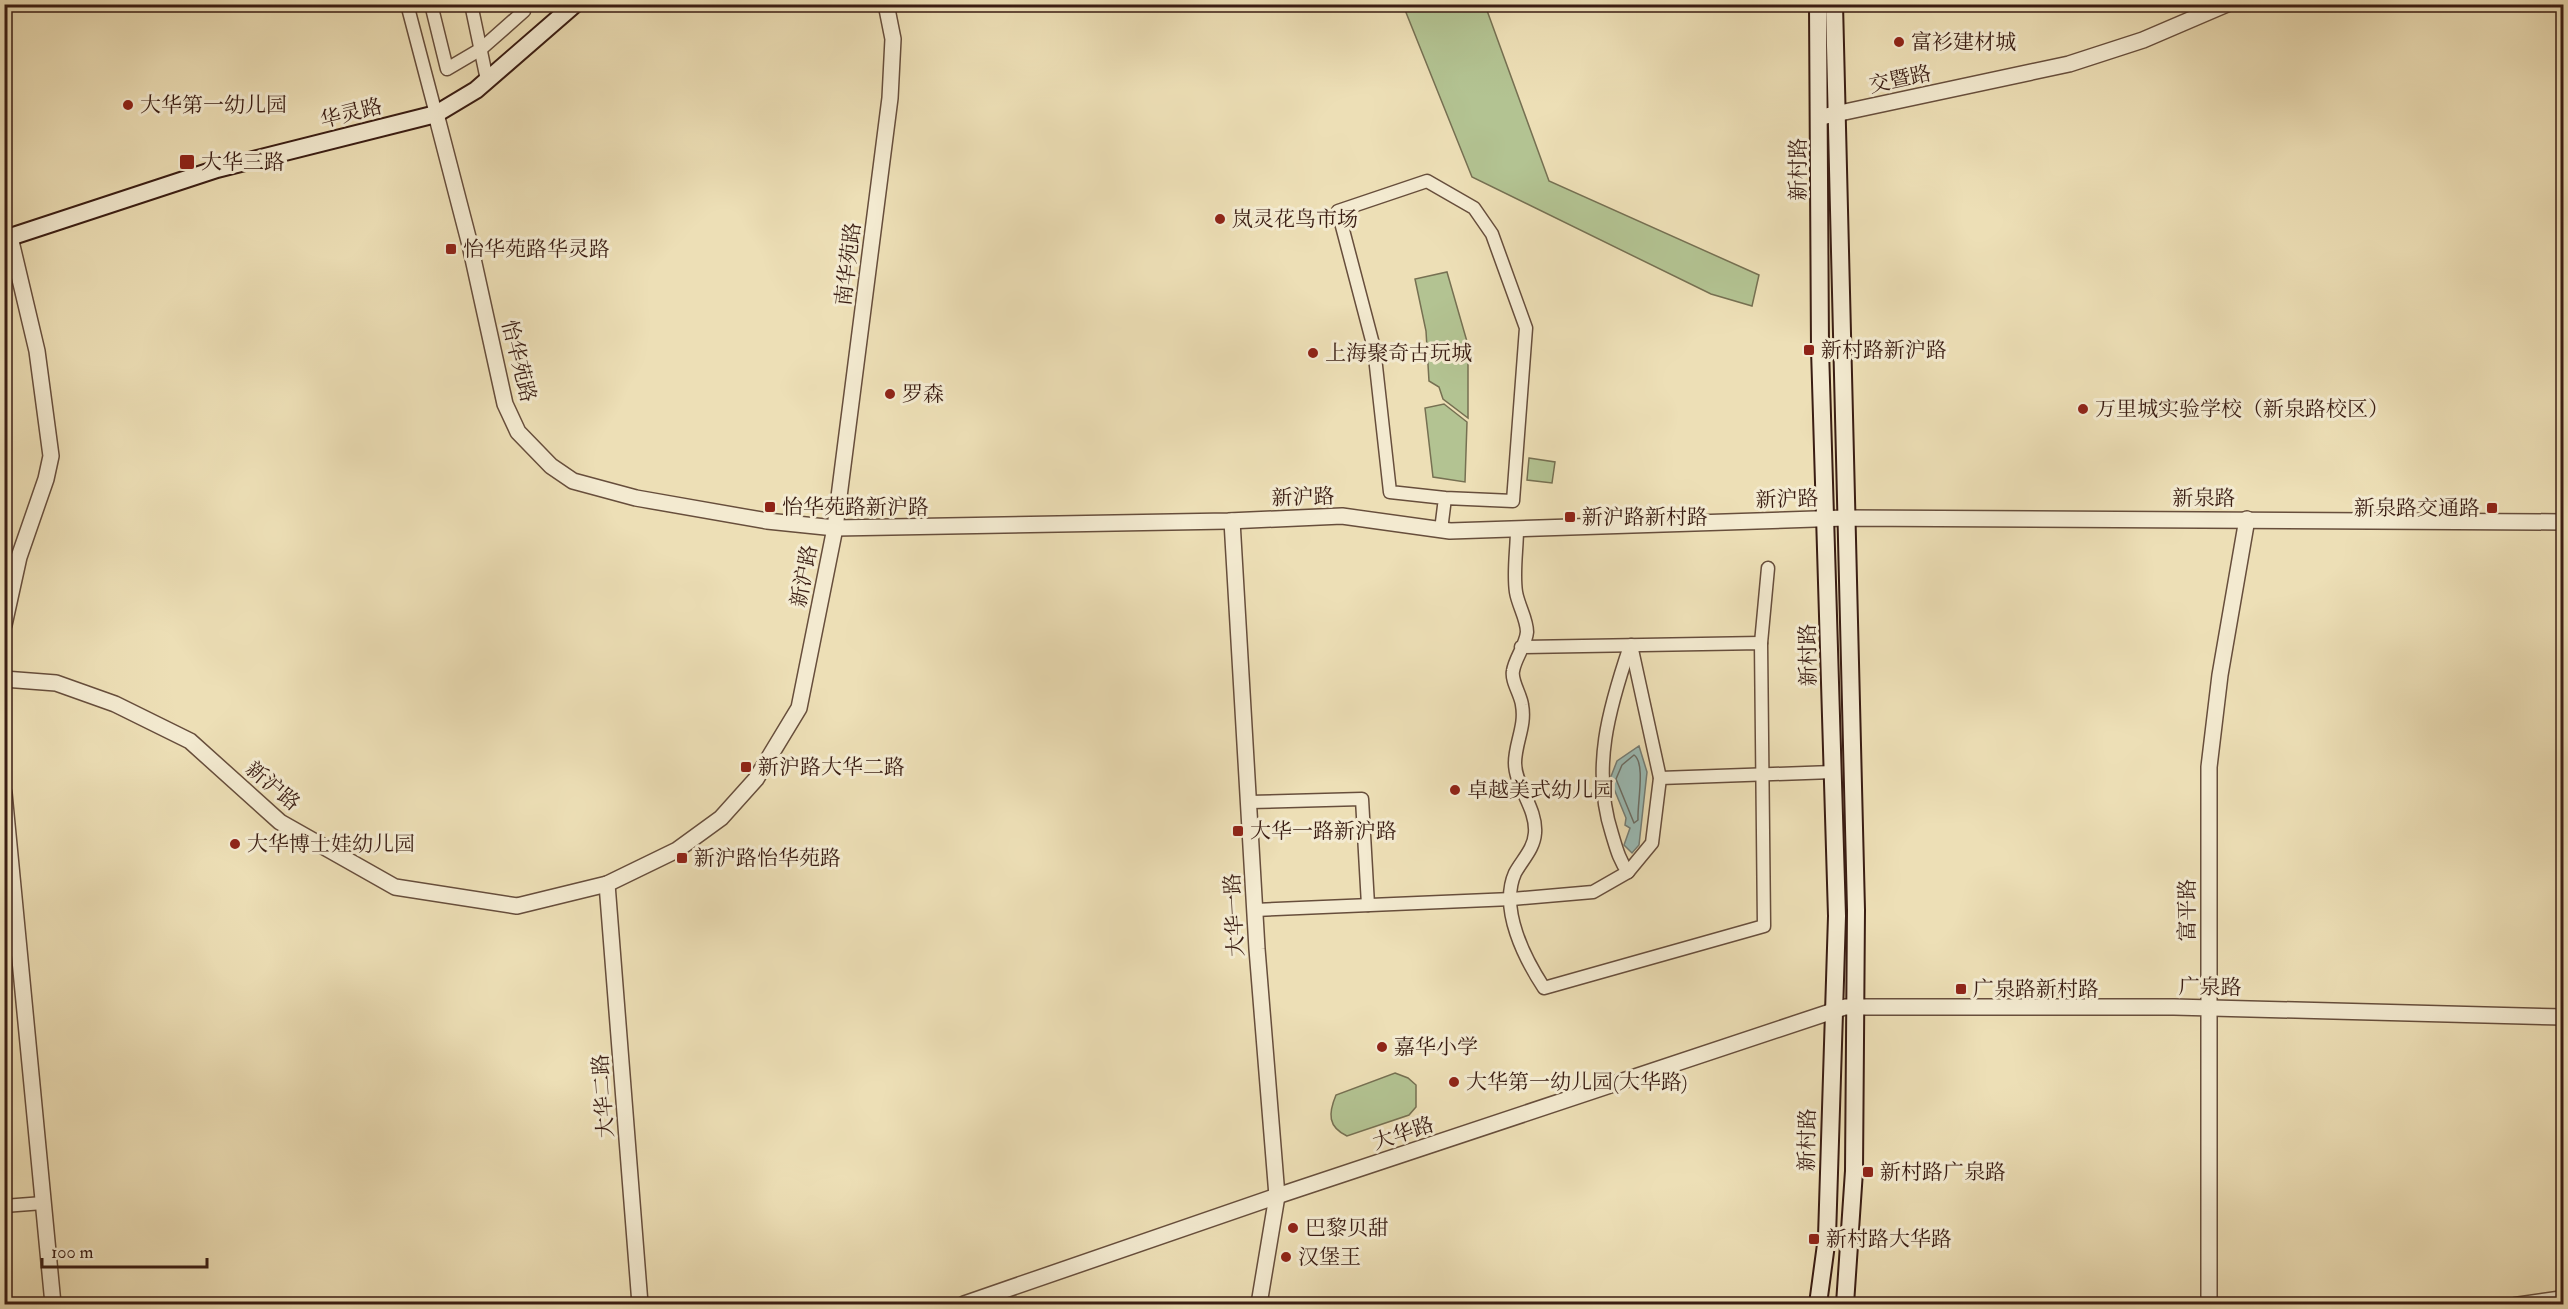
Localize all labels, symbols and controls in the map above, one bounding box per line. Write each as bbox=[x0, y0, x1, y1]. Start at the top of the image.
place label: 富衫建材城 bbox=[1911, 29, 2016, 56]
marker: 富衫建材城 bbox=[1892, 35, 1906, 49]
street label: 交暨路 bbox=[1866, 60, 1934, 99]
place label: 大华第一幼儿园 bbox=[140, 92, 287, 119]
street label: 华灵路 bbox=[317, 93, 385, 134]
marker: 大华第一幼儿园 bbox=[121, 98, 135, 112]
street label: 新村路 bbox=[1785, 138, 1812, 201]
place label: 大华三路 bbox=[201, 149, 285, 176]
marker: 大华三路 bbox=[178, 153, 196, 171]
place label: 岚灵花鸟市场 bbox=[1232, 206, 1358, 233]
marker: 岚灵花鸟市场 bbox=[1213, 212, 1227, 226]
street label: 南华苑路 bbox=[830, 221, 867, 307]
place label: 怡华苑路华灵路 bbox=[463, 236, 610, 263]
marker: 怡华苑路华灵路 bbox=[444, 242, 458, 256]
street label: 怡华苑路 bbox=[495, 317, 542, 405]
place label: 新村路新沪路 bbox=[1821, 337, 1947, 364]
place label: 上海聚奇古玩城 bbox=[1325, 340, 1472, 367]
marker: 新村路新沪路 bbox=[1802, 343, 1816, 357]
marker: 上海聚奇古玩城 bbox=[1306, 346, 1320, 360]
place label: 罗森 bbox=[902, 381, 944, 408]
marker: 罗森 bbox=[883, 387, 897, 401]
place label: 万里城实验学校（新泉路校区） bbox=[2095, 396, 2389, 423]
marker: 万里城实验学校（新泉路校区） bbox=[2076, 402, 2090, 416]
street label: 新沪路 bbox=[1271, 483, 1335, 512]
street label: 新沪路 bbox=[1755, 485, 1819, 514]
street label: 新泉路 bbox=[2173, 485, 2236, 512]
place label: 怡华苑路新沪路 bbox=[782, 494, 929, 521]
place label: 新泉路交通路 bbox=[2354, 495, 2480, 522]
marker: 怡华苑路新沪路 bbox=[763, 500, 777, 514]
marker: 新泉路交通路 bbox=[2485, 501, 2499, 515]
place label: 新沪路新村路 bbox=[1582, 504, 1708, 531]
marker: 新沪路新村路 bbox=[1563, 510, 1577, 524]
street label: 新沪路 bbox=[785, 543, 824, 610]
street label: 新村路 bbox=[1794, 623, 1823, 687]
place label: 新沪路大华二路 bbox=[758, 754, 905, 781]
street label: 新沪路 bbox=[240, 756, 305, 817]
marker: 新沪路大华二路 bbox=[739, 760, 753, 774]
place label: 卓越美式幼儿园 bbox=[1467, 777, 1614, 804]
marker: 卓越美式幼儿园 bbox=[1448, 783, 1462, 797]
place label: 大华一路新沪路 bbox=[1250, 818, 1397, 845]
marker: 大华一路新沪路 bbox=[1231, 824, 1245, 838]
place label: 大华博士娃幼儿园 bbox=[247, 831, 415, 858]
marker: 大华博士娃幼儿园 bbox=[228, 837, 242, 851]
place label: 新沪路怡华苑路 bbox=[694, 845, 841, 872]
marker: 新沪路怡华苑路 bbox=[675, 851, 689, 865]
street label: 大华一路 bbox=[1219, 872, 1250, 958]
street label: 富平路 bbox=[2174, 879, 2201, 942]
street label: 广泉路 bbox=[2178, 973, 2242, 1002]
place label: 广泉路新村路 bbox=[1973, 976, 2099, 1003]
marker: 广泉路新村路 bbox=[1954, 982, 1968, 996]
place label: 嘉华小学 bbox=[1394, 1034, 1478, 1061]
marker: 嘉华小学 bbox=[1375, 1040, 1389, 1054]
street label: 大华二路 bbox=[587, 1053, 620, 1139]
place label: 大华第一幼儿园(大华路) bbox=[1466, 1069, 1687, 1096]
marker: 大华第一幼儿园(大华路) bbox=[1447, 1075, 1461, 1089]
street label: 新村路 bbox=[1793, 1108, 1822, 1172]
street label: 大华路 bbox=[1369, 1111, 1437, 1156]
place label: 新村路广泉路 bbox=[1880, 1159, 2006, 1186]
marker: 新村路广泉路 bbox=[1861, 1165, 1875, 1179]
place label: 巴黎贝甜 bbox=[1305, 1215, 1389, 1242]
marker: 巴黎贝甜 bbox=[1286, 1221, 1300, 1235]
place label: 新村路大华路 bbox=[1826, 1226, 1952, 1253]
scale bar bbox=[42, 1231, 207, 1269]
marker: 新村路大华路 bbox=[1807, 1232, 1821, 1246]
text: 100 m bbox=[51, 1241, 94, 1264]
place label: 汉堡王 bbox=[1298, 1244, 1361, 1271]
marker: 汉堡王 bbox=[1279, 1250, 1293, 1264]

